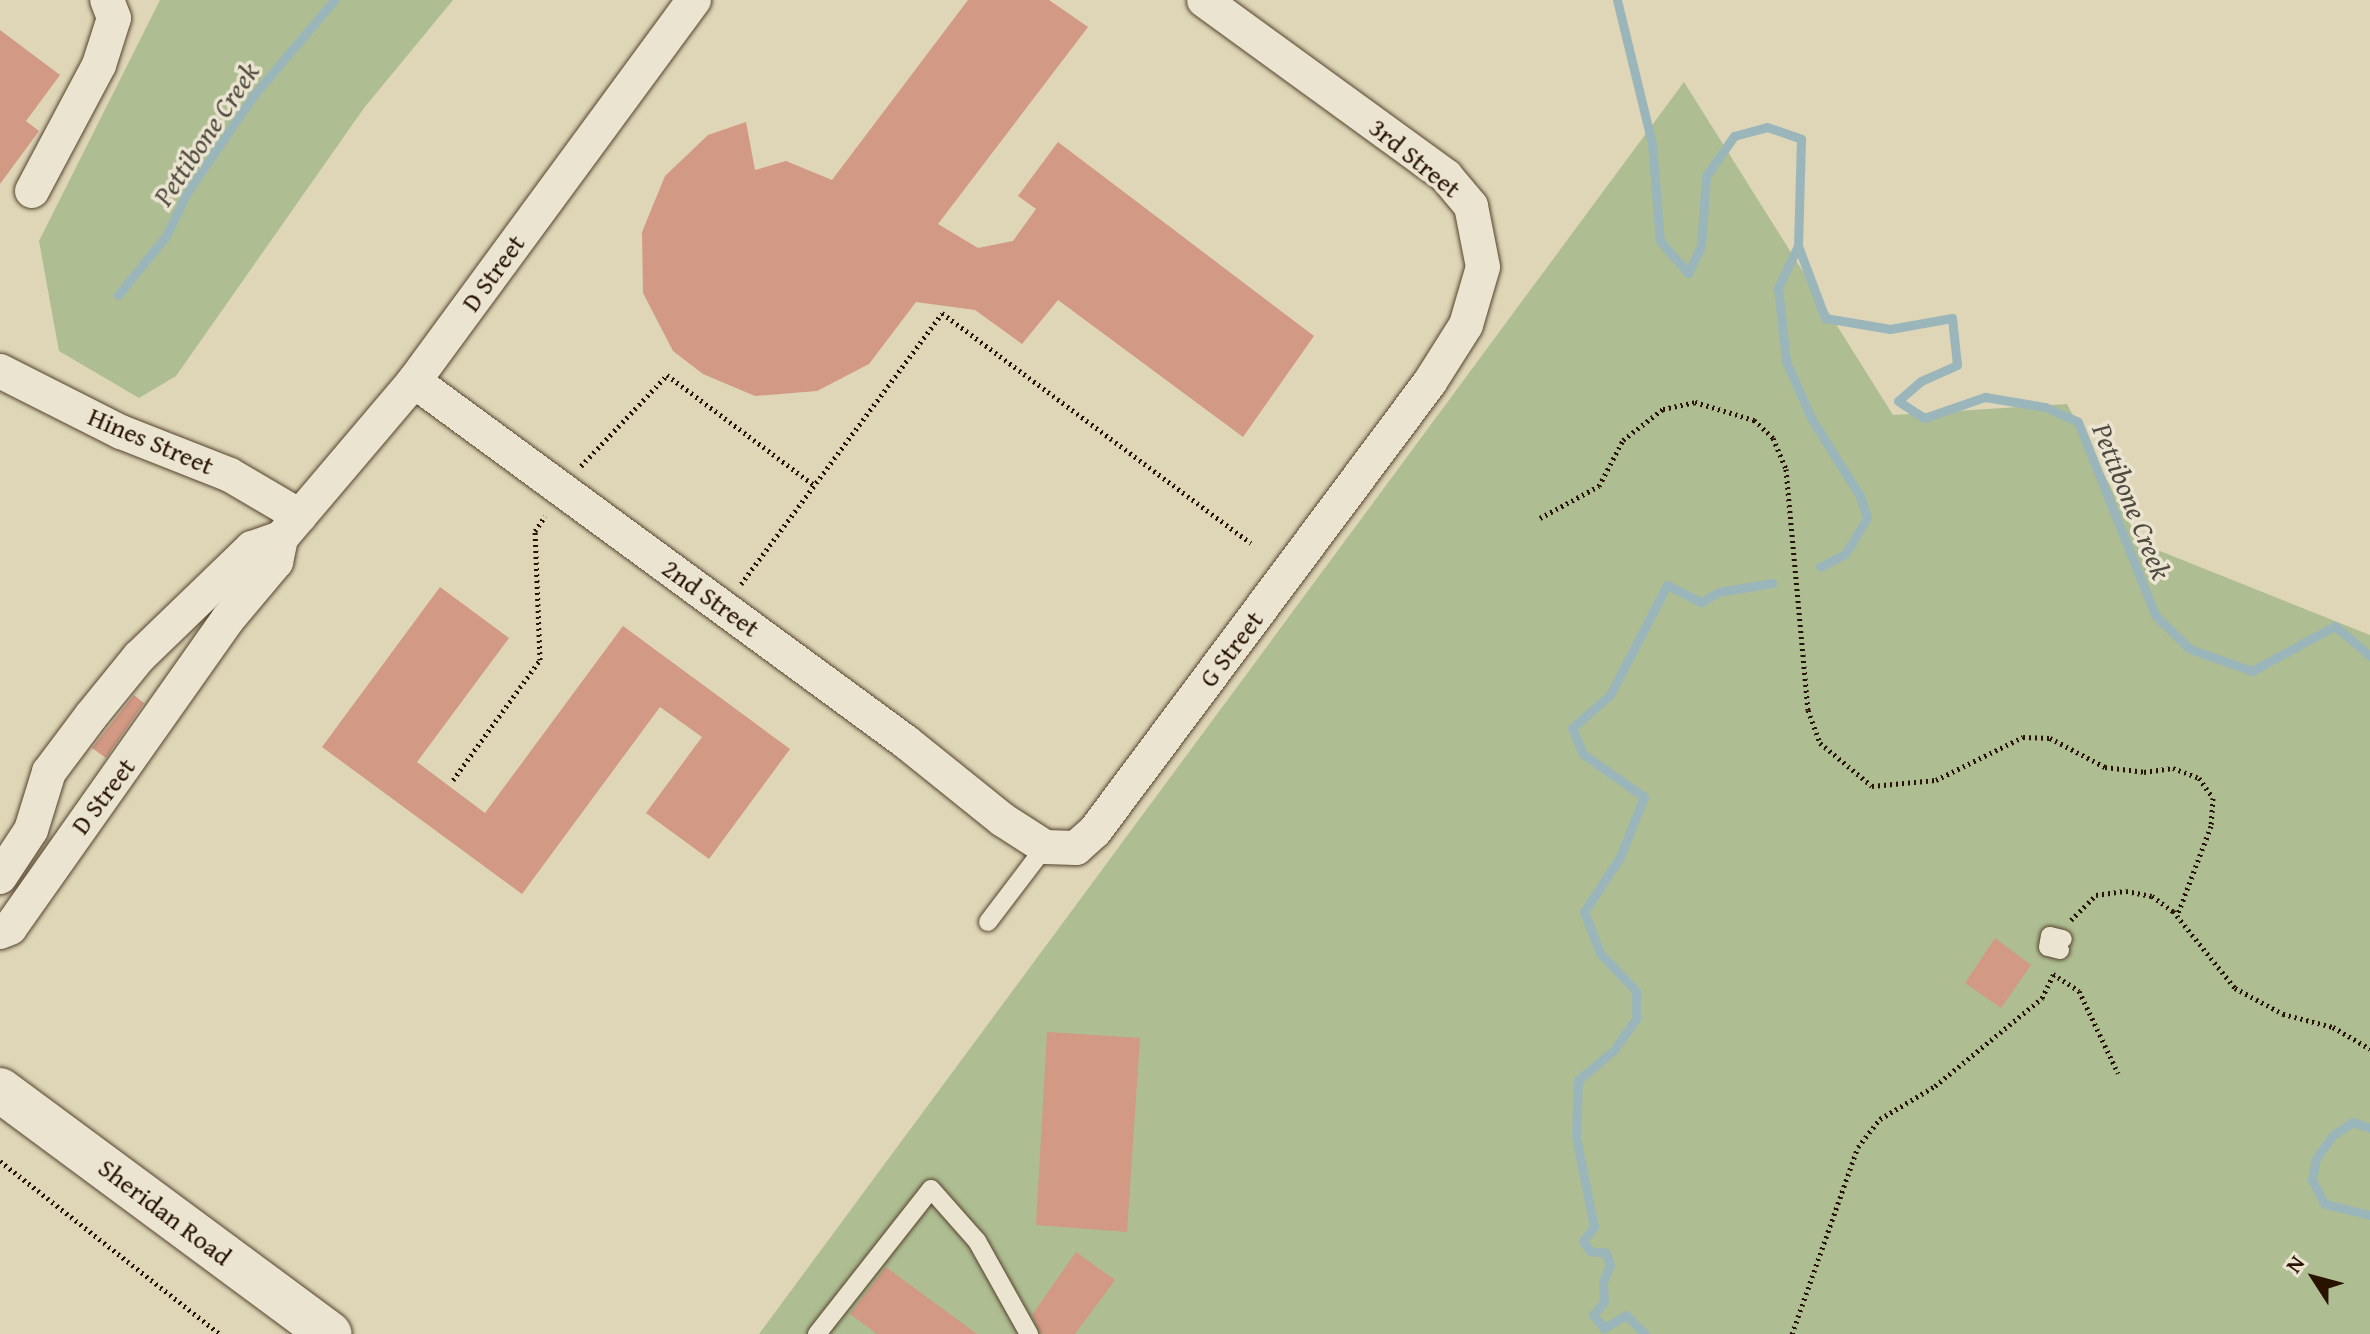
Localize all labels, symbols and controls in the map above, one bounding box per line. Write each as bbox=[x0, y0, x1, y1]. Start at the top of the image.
water label: Pettibone Creek bbox=[146, 56, 266, 212]
street label: 3rd Street bbox=[1363, 112, 1467, 204]
street label: D Street bbox=[455, 229, 531, 317]
street label: Hines Street bbox=[84, 401, 218, 481]
water label: Pettibone Creek bbox=[2085, 418, 2179, 584]
street label: 2nd Street bbox=[656, 552, 766, 644]
street label: G Street bbox=[1192, 605, 1270, 693]
street label: D Street bbox=[64, 752, 142, 840]
street label: Sheridan Road bbox=[92, 1152, 238, 1272]
north arrow bbox=[2274, 1238, 2354, 1318]
text: N bbox=[2277, 1249, 2312, 1279]

